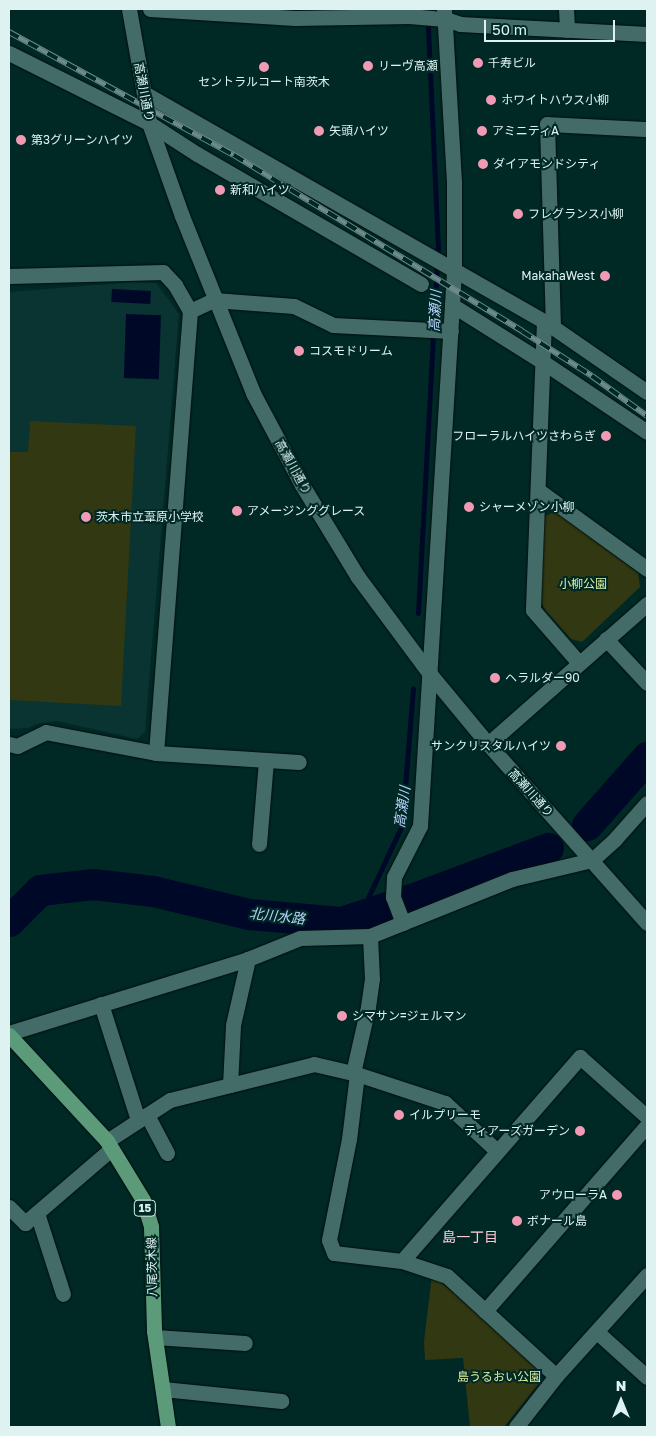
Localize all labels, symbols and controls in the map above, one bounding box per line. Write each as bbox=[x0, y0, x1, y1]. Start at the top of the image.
scale bar bbox=[486, 10, 617, 42]
text: 50 m bbox=[492, 20, 527, 38]
place label: 千寿ビル bbox=[488, 56, 536, 70]
marker: 千寿ビル bbox=[472, 57, 484, 69]
place label: リーヴ高瀬 bbox=[378, 59, 438, 73]
marker: リーヴ高瀬 bbox=[362, 60, 374, 72]
street label: 高瀬川通り bbox=[131, 61, 157, 123]
marker: セントラルコート南茨木 bbox=[258, 61, 270, 73]
place label: セントラルコート南茨木 bbox=[198, 75, 330, 89]
place label: ホワイトハウス小柳 bbox=[501, 93, 609, 107]
marker: ホワイトハウス小柳 bbox=[485, 94, 497, 106]
place label: 矢頭ハイツ bbox=[329, 124, 389, 138]
place label: アミニティA bbox=[492, 124, 560, 138]
marker: 矢頭ハイツ bbox=[313, 125, 325, 137]
marker: アミニティA bbox=[476, 125, 488, 137]
place label: 第3グリーンハイツ bbox=[31, 133, 134, 147]
marker: 第3グリーンハイツ bbox=[15, 134, 27, 146]
place label: ダイアモンドシティ bbox=[493, 157, 601, 171]
marker: ダイアモンドシティ bbox=[477, 158, 489, 170]
place label: 新和ハイツ bbox=[230, 183, 290, 197]
marker: 新和ハイツ bbox=[214, 184, 226, 196]
place label: フレグランス小柳 bbox=[528, 207, 624, 221]
marker: フレグランス小柳 bbox=[512, 208, 524, 220]
place label: MakahaWest bbox=[521, 269, 595, 283]
marker: MakahaWest bbox=[599, 270, 611, 282]
water label: 高瀬川 bbox=[426, 290, 444, 332]
place label: コスモドリーム bbox=[309, 344, 393, 358]
marker: コスモドリーム bbox=[293, 345, 305, 357]
place label: フローラルハイツさわらぎ bbox=[452, 429, 596, 443]
marker: フローラルハイツさわらぎ bbox=[600, 430, 612, 442]
street label: 高瀬川通り bbox=[272, 437, 314, 497]
place label: シャーメゾン小柳 bbox=[479, 500, 575, 514]
marker: シャーメゾン小柳 bbox=[463, 501, 475, 513]
place label: アメージンググレース bbox=[247, 504, 367, 518]
marker: アメージンググレース bbox=[231, 505, 243, 517]
place label: 茨木市立葦原小学校 bbox=[96, 510, 204, 524]
marker: 茨木市立葦原小学校 bbox=[80, 511, 92, 523]
park label: 小柳公園 bbox=[559, 577, 607, 591]
place label: ヘラルダー90 bbox=[505, 671, 580, 685]
marker: ヘラルダー90 bbox=[489, 672, 501, 684]
place label: サンクリスタルハイツ bbox=[431, 739, 551, 753]
marker: サンクリスタルハイツ bbox=[555, 740, 567, 752]
street label: 高瀬川通り bbox=[506, 766, 556, 820]
water label: 高瀬川 bbox=[391, 785, 413, 829]
water label: 北川水路 bbox=[248, 905, 306, 927]
place label: シマサン=ジェルマン bbox=[352, 1009, 467, 1023]
marker: シマサン=ジェルマン bbox=[336, 1010, 348, 1022]
place label: イルプリーモ bbox=[409, 1108, 481, 1122]
marker: イルプリーモ bbox=[393, 1109, 405, 1121]
place label: ティアーズガーデン bbox=[463, 1124, 570, 1138]
marker: ティアーズガーデン bbox=[574, 1125, 586, 1137]
place label: アウローラA bbox=[539, 1188, 607, 1202]
marker: アウローラA bbox=[611, 1189, 623, 1201]
road number: 15 bbox=[134, 1200, 156, 1216]
place label: ボナール島 bbox=[527, 1214, 587, 1228]
marker: ボナール島 bbox=[511, 1215, 523, 1227]
district label: 島一丁目 bbox=[442, 1229, 498, 1245]
street label: 八尾茨木線 bbox=[144, 1237, 160, 1297]
park label: 島うるおい公園 bbox=[457, 1370, 541, 1384]
north arrow bbox=[596, 1376, 646, 1426]
text: N bbox=[616, 1377, 626, 1394]

